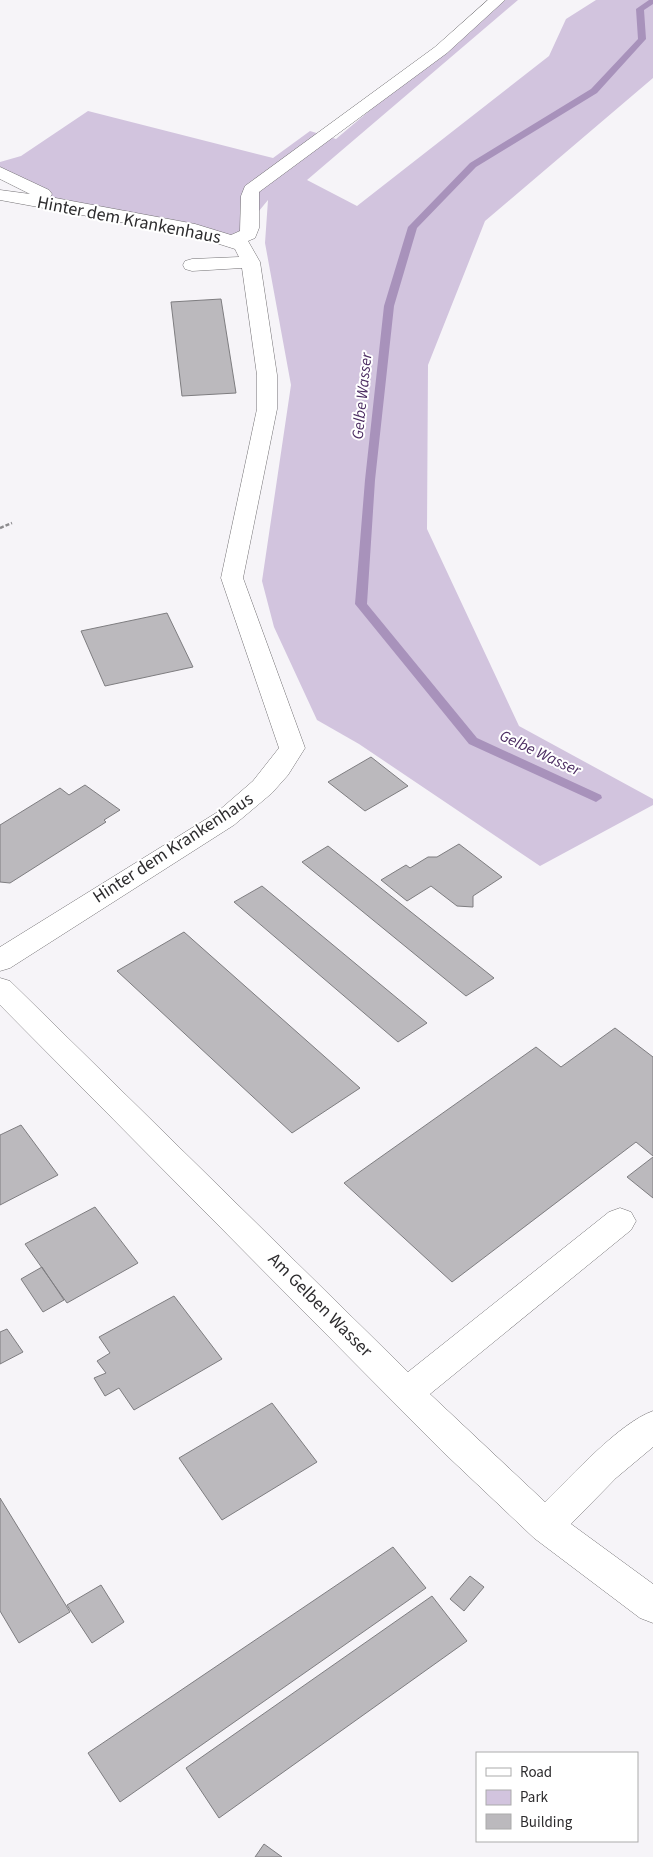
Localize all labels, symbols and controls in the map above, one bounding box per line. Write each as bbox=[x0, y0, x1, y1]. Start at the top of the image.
street label: Hinter dem Krankenhaus bbox=[35, 190, 223, 250]
water label: Gelbe Wasser bbox=[347, 350, 378, 440]
water label: Gelbe Wasser bbox=[496, 725, 585, 782]
street label: Hinter dem Krankenhaus bbox=[88, 787, 258, 909]
street label: Am Gelben Wasser bbox=[262, 1247, 378, 1363]
legend bbox=[476, 1752, 638, 1842]
text: Road bbox=[520, 1762, 552, 1783]
text: Park bbox=[520, 1787, 549, 1808]
text: Building bbox=[520, 1812, 573, 1833]

